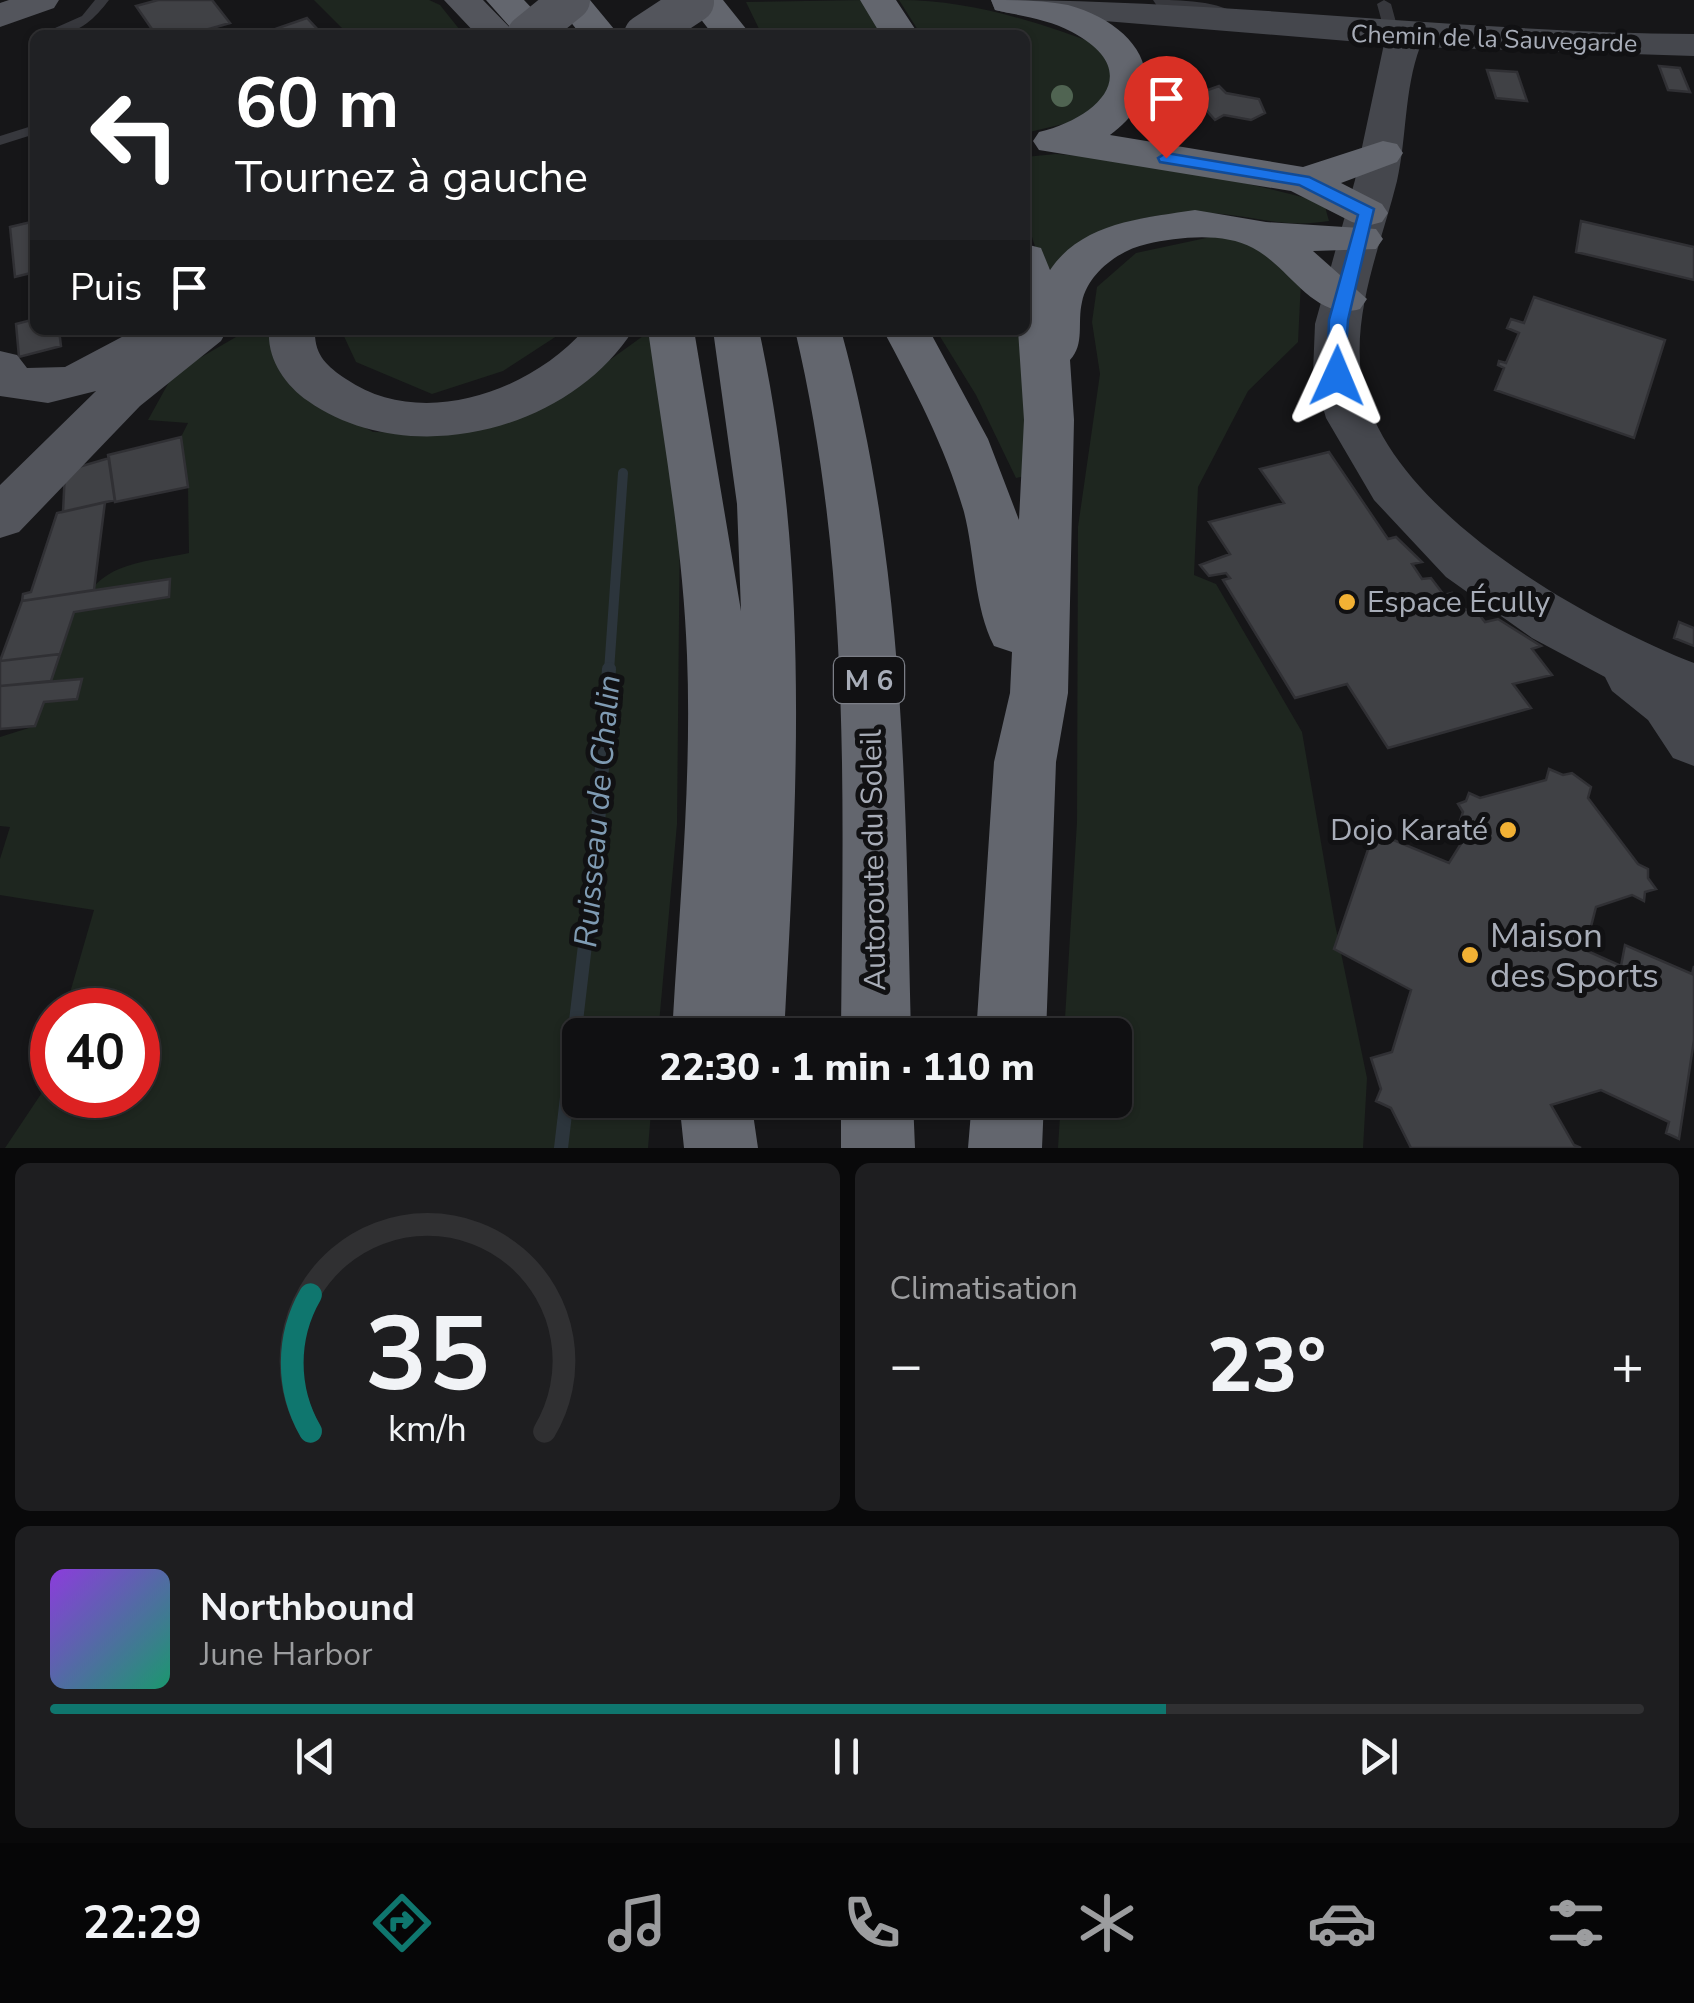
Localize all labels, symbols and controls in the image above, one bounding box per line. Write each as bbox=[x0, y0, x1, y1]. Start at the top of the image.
street label: Chemin de la Sauvegarde bbox=[1350, 17, 1638, 61]
text: 60 m bbox=[235, 56, 399, 152]
pin bbox=[1124, 56, 1209, 159]
icon: left bbox=[70, 70, 200, 200]
icon: arrive bbox=[1139, 71, 1194, 126]
text: Tournez à gauche bbox=[235, 147, 588, 208]
icon: arrive bbox=[162, 260, 217, 315]
text: Puis bbox=[70, 262, 142, 313]
position arrow bbox=[1285, 324, 1389, 428]
place label: Espace Écully bbox=[1367, 582, 1551, 623]
marker: Espace Écully bbox=[1336, 591, 1358, 613]
road number: M 6 bbox=[834, 657, 904, 703]
water label: Ruisseau de Chalin bbox=[564, 673, 631, 949]
street label: Autoroute du Soleil bbox=[851, 729, 896, 991]
place label: Dojo Karaté bbox=[1330, 810, 1488, 851]
marker: Dojo Karaté bbox=[1497, 819, 1519, 841]
place label: Maison des Sports bbox=[1490, 912, 1659, 999]
marker: Maison des Sports bbox=[1459, 944, 1481, 966]
speed limit sign: 40 bbox=[30, 988, 160, 1118]
text: 22:30 · 1 min · 110 m bbox=[659, 1042, 1035, 1093]
text: Climatisation bbox=[890, 1267, 1078, 1310]
text: 35 bbox=[365, 1284, 490, 1426]
text: 23° bbox=[1207, 1315, 1326, 1417]
text: − bbox=[890, 1328, 923, 1403]
text: + bbox=[1611, 1328, 1644, 1403]
text: km/h bbox=[388, 1405, 467, 1454]
text: Northbound bbox=[200, 1582, 415, 1633]
text: June Harbor bbox=[200, 1633, 372, 1676]
icon: previous bbox=[288, 1729, 343, 1784]
icon: pause bbox=[819, 1729, 874, 1784]
icon: next bbox=[1351, 1729, 1406, 1784]
icon: directions bbox=[367, 1888, 437, 1958]
icon: music bbox=[602, 1888, 672, 1958]
icon: phone bbox=[837, 1888, 907, 1958]
icon: climate bbox=[1072, 1888, 1142, 1958]
icon: car bbox=[1307, 1888, 1377, 1958]
icon: filters bbox=[1541, 1888, 1611, 1958]
text: 22:29 bbox=[82, 1893, 202, 1954]

